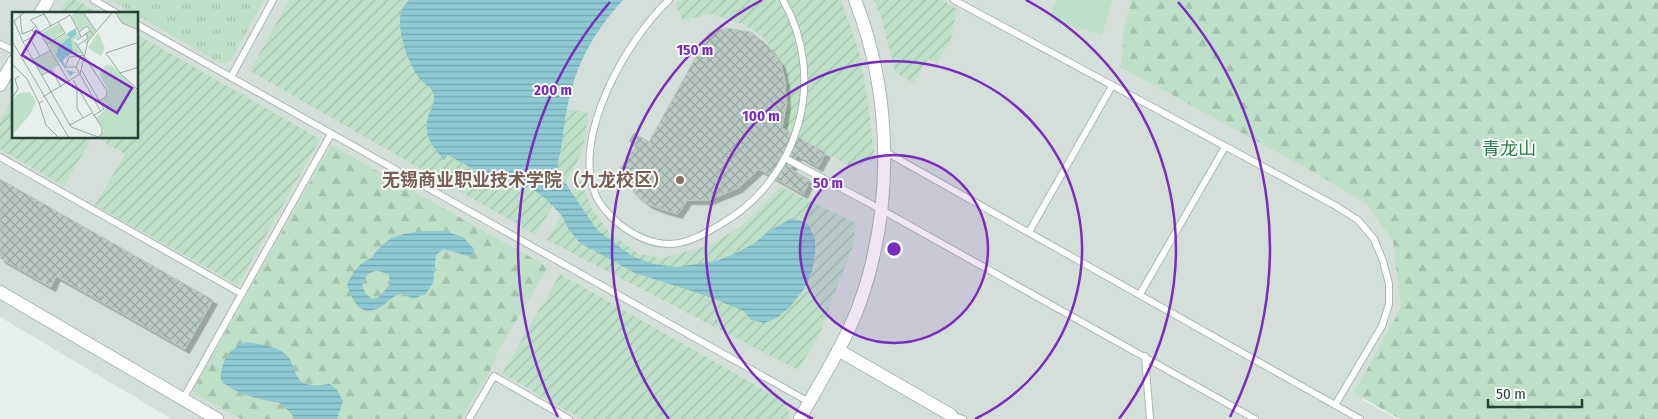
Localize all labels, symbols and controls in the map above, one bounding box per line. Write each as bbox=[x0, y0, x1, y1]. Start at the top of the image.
inset map bbox=[12, 12, 139, 139]
text: 150 m bbox=[677, 41, 713, 59]
text: 200 m bbox=[533, 81, 572, 99]
text: 100 m bbox=[742, 107, 780, 125]
park label: 青龙山 bbox=[1482, 138, 1536, 160]
place label: 无锡商业职业技术学院（九龙校区） bbox=[382, 169, 670, 191]
marker: 无锡商业职业技术学院（九龙校区） bbox=[674, 174, 686, 186]
text: 50 m bbox=[813, 174, 843, 192]
centre of rings bbox=[885, 240, 903, 258]
scale bar bbox=[1488, 376, 1582, 408]
text: 50 m bbox=[1496, 385, 1526, 403]

